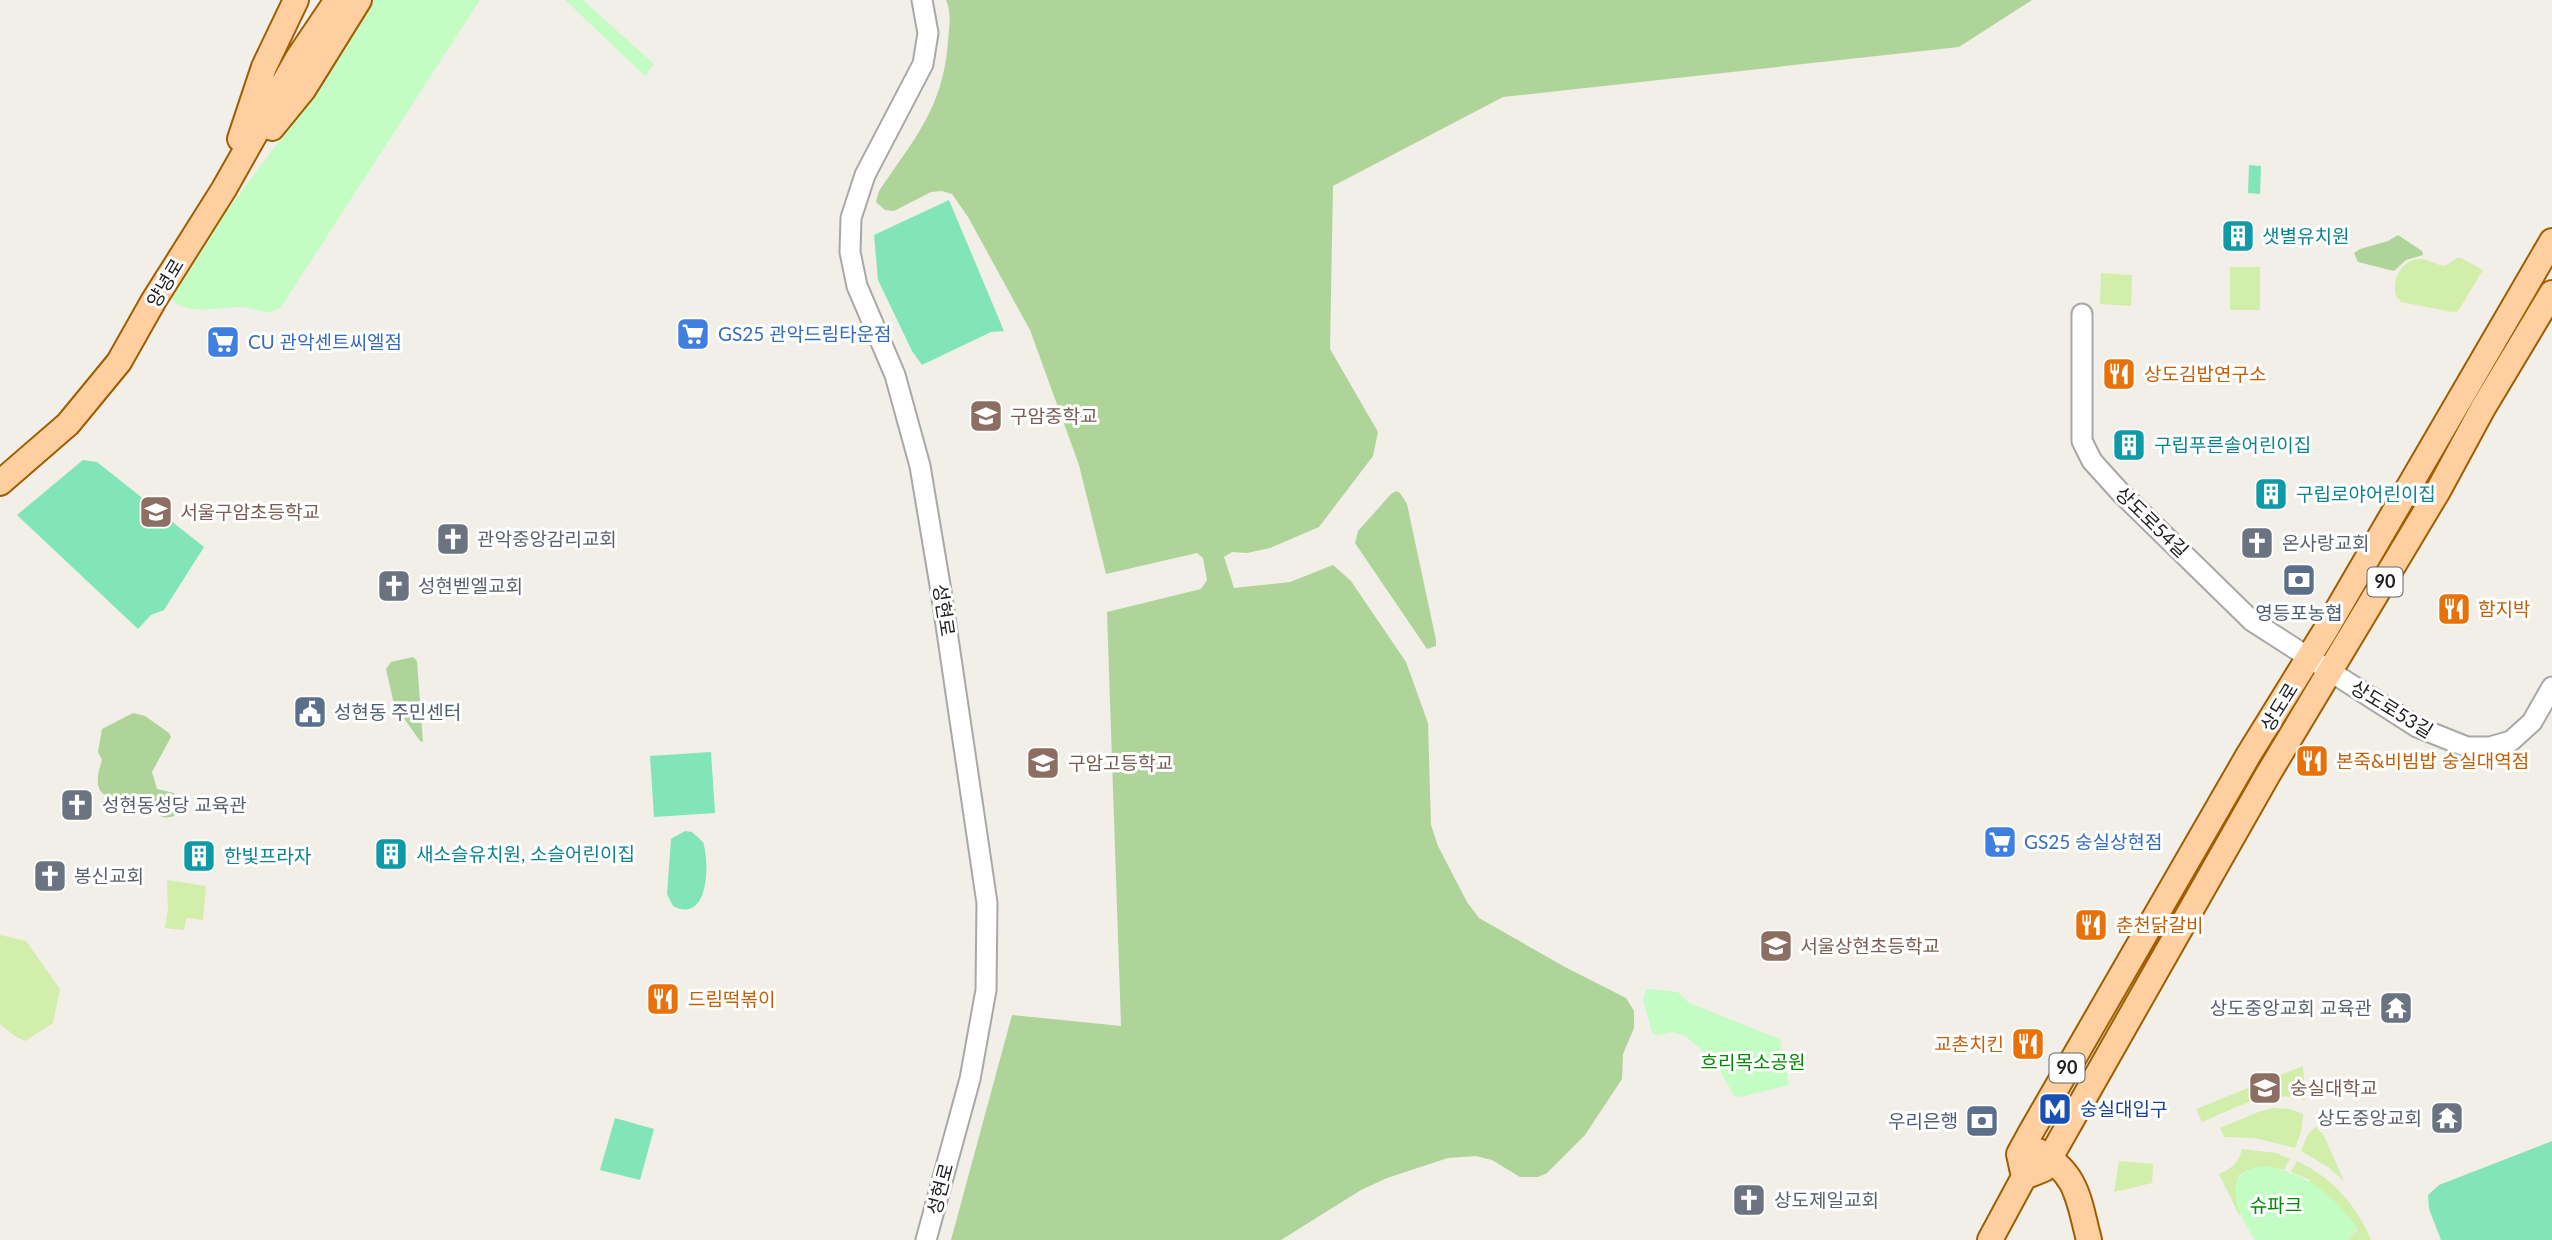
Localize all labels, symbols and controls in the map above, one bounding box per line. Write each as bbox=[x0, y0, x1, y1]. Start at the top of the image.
building icon: 샛별유치원 bbox=[2219, 217, 2257, 255]
place label: 샛별유치원 bbox=[2262, 224, 2349, 247]
street label: 양녕로 bbox=[141, 254, 188, 311]
supermarket icon: GS25 관악드림타운점 bbox=[674, 315, 712, 353]
place label: GS25 관악드림타운점 bbox=[718, 322, 891, 345]
supermarket icon: CU 관악센트씨엘점 bbox=[204, 323, 242, 361]
place label: CU 관악센트씨엘점 bbox=[248, 330, 402, 353]
restaurant icon: 상도김밥연구소 bbox=[2100, 355, 2138, 393]
place label: 상도김밥연구소 bbox=[2144, 362, 2266, 385]
school or university icon: 구암중학교 bbox=[967, 397, 1005, 435]
place label: 구암중학교 bbox=[1010, 404, 1097, 427]
building icon: 구립푸른솔어린이집 bbox=[2110, 426, 2148, 464]
place label: 구립푸른솔어린이집 bbox=[2154, 433, 2311, 456]
building icon: 구립로야어린이집 bbox=[2252, 475, 2290, 513]
street label: 상도로54길 bbox=[2111, 481, 2193, 562]
place label: 구립로야어린이집 bbox=[2296, 482, 2436, 505]
school or university icon: 서울구암초등학교 bbox=[137, 493, 175, 531]
place label: 서울구암초등학교 bbox=[180, 500, 320, 523]
church icon: 관악중앙감리교회 bbox=[434, 520, 472, 558]
church icon: 온사랑교회 bbox=[2238, 524, 2276, 562]
place label: 관악중앙감리교회 bbox=[477, 527, 617, 550]
place label: 온사랑교회 bbox=[2282, 531, 2369, 554]
bank icon: 영등포농협 bbox=[2280, 561, 2318, 599]
church icon: 성현벧엘교회 bbox=[375, 567, 413, 605]
road number: 90 bbox=[2368, 568, 2402, 596]
place label: 성현벧엘교회 bbox=[418, 574, 523, 597]
street label: 성현로 bbox=[929, 582, 960, 638]
restaurant icon: 함지박 bbox=[2435, 590, 2473, 628]
place label: 함지박 bbox=[2478, 597, 2530, 620]
place label: 영등포농협 bbox=[2255, 601, 2343, 624]
street label: 상도로53길 bbox=[2347, 675, 2438, 742]
street label: 상도로 bbox=[2255, 678, 2302, 735]
public building icon: 성현동 주민센터 bbox=[291, 693, 329, 731]
place label: 성현동 주민센터 bbox=[334, 700, 461, 723]
restaurant icon: 본죽&비빔밥 숭실대역점 bbox=[2293, 742, 2331, 780]
school or university icon: 구암고등학교 bbox=[1024, 744, 1062, 782]
place label: 본죽&비빔밥 숭실대역점 bbox=[2336, 749, 2529, 772]
place label: 구암고등학교 bbox=[1068, 751, 1173, 774]
church icon: 성현동성당 교육관 bbox=[58, 786, 96, 824]
place label: 성현동성당 교육관 bbox=[102, 793, 247, 816]
supermarket icon: GS25 숭실상현점 bbox=[1981, 823, 2019, 861]
place label: GS25 숭실상현점 bbox=[2024, 830, 2163, 853]
building icon: 새소슬유치원, 소슬어린이집 bbox=[372, 835, 410, 873]
building icon: 한빛프라자 bbox=[180, 837, 218, 875]
place label: 새소슬유치원, 소슬어린이집 bbox=[416, 842, 635, 865]
place label: 한빛프라자 bbox=[224, 844, 311, 867]
church icon: 봉신교회 bbox=[31, 857, 69, 895]
place label: 봉신교회 bbox=[74, 864, 144, 887]
restaurant icon: 춘천닭갈비 bbox=[2072, 906, 2110, 944]
place label: 춘천닭갈비 bbox=[2116, 913, 2203, 936]
school or university icon: 서울상현초등학교 bbox=[1757, 927, 1795, 965]
place label: 서울상현초등학교 bbox=[1800, 934, 1940, 957]
restaurant icon: 드림떡볶이 bbox=[644, 980, 682, 1018]
place label: 드림떡볶이 bbox=[688, 987, 775, 1010]
temple icon: 상도중앙교회 교육관 bbox=[2377, 989, 2415, 1027]
place label: 상도중앙교회 교육관 bbox=[2210, 996, 2372, 1019]
restaurant icon: 교촌치킨 bbox=[2009, 1025, 2047, 1063]
place label: 교촌치킨 bbox=[1934, 1032, 2004, 1055]
park label: 흐리목소공원 bbox=[1701, 1050, 1805, 1073]
road number: 90 bbox=[2050, 1054, 2084, 1083]
school or university icon: 숭실대학교 bbox=[2246, 1069, 2284, 1107]
place label: 숭실대학교 bbox=[2290, 1076, 2377, 1099]
metro station icon: 숭실대입구 bbox=[2036, 1090, 2074, 1128]
place label: 숭실대입구 bbox=[2080, 1097, 2167, 1120]
temple icon: 상도중앙교회 bbox=[2428, 1099, 2466, 1137]
bank icon: 우리은행 bbox=[1963, 1102, 2001, 1140]
place label: 상도중앙교회 bbox=[2317, 1106, 2422, 1129]
place label: 우리은행 bbox=[1888, 1109, 1958, 1132]
street label: 성현로 bbox=[922, 1161, 957, 1217]
church icon: 상도제일교회 bbox=[1730, 1181, 1768, 1219]
place label: 상도제일교회 bbox=[1774, 1188, 1879, 1211]
park label: 슈파크 bbox=[2250, 1193, 2302, 1216]

